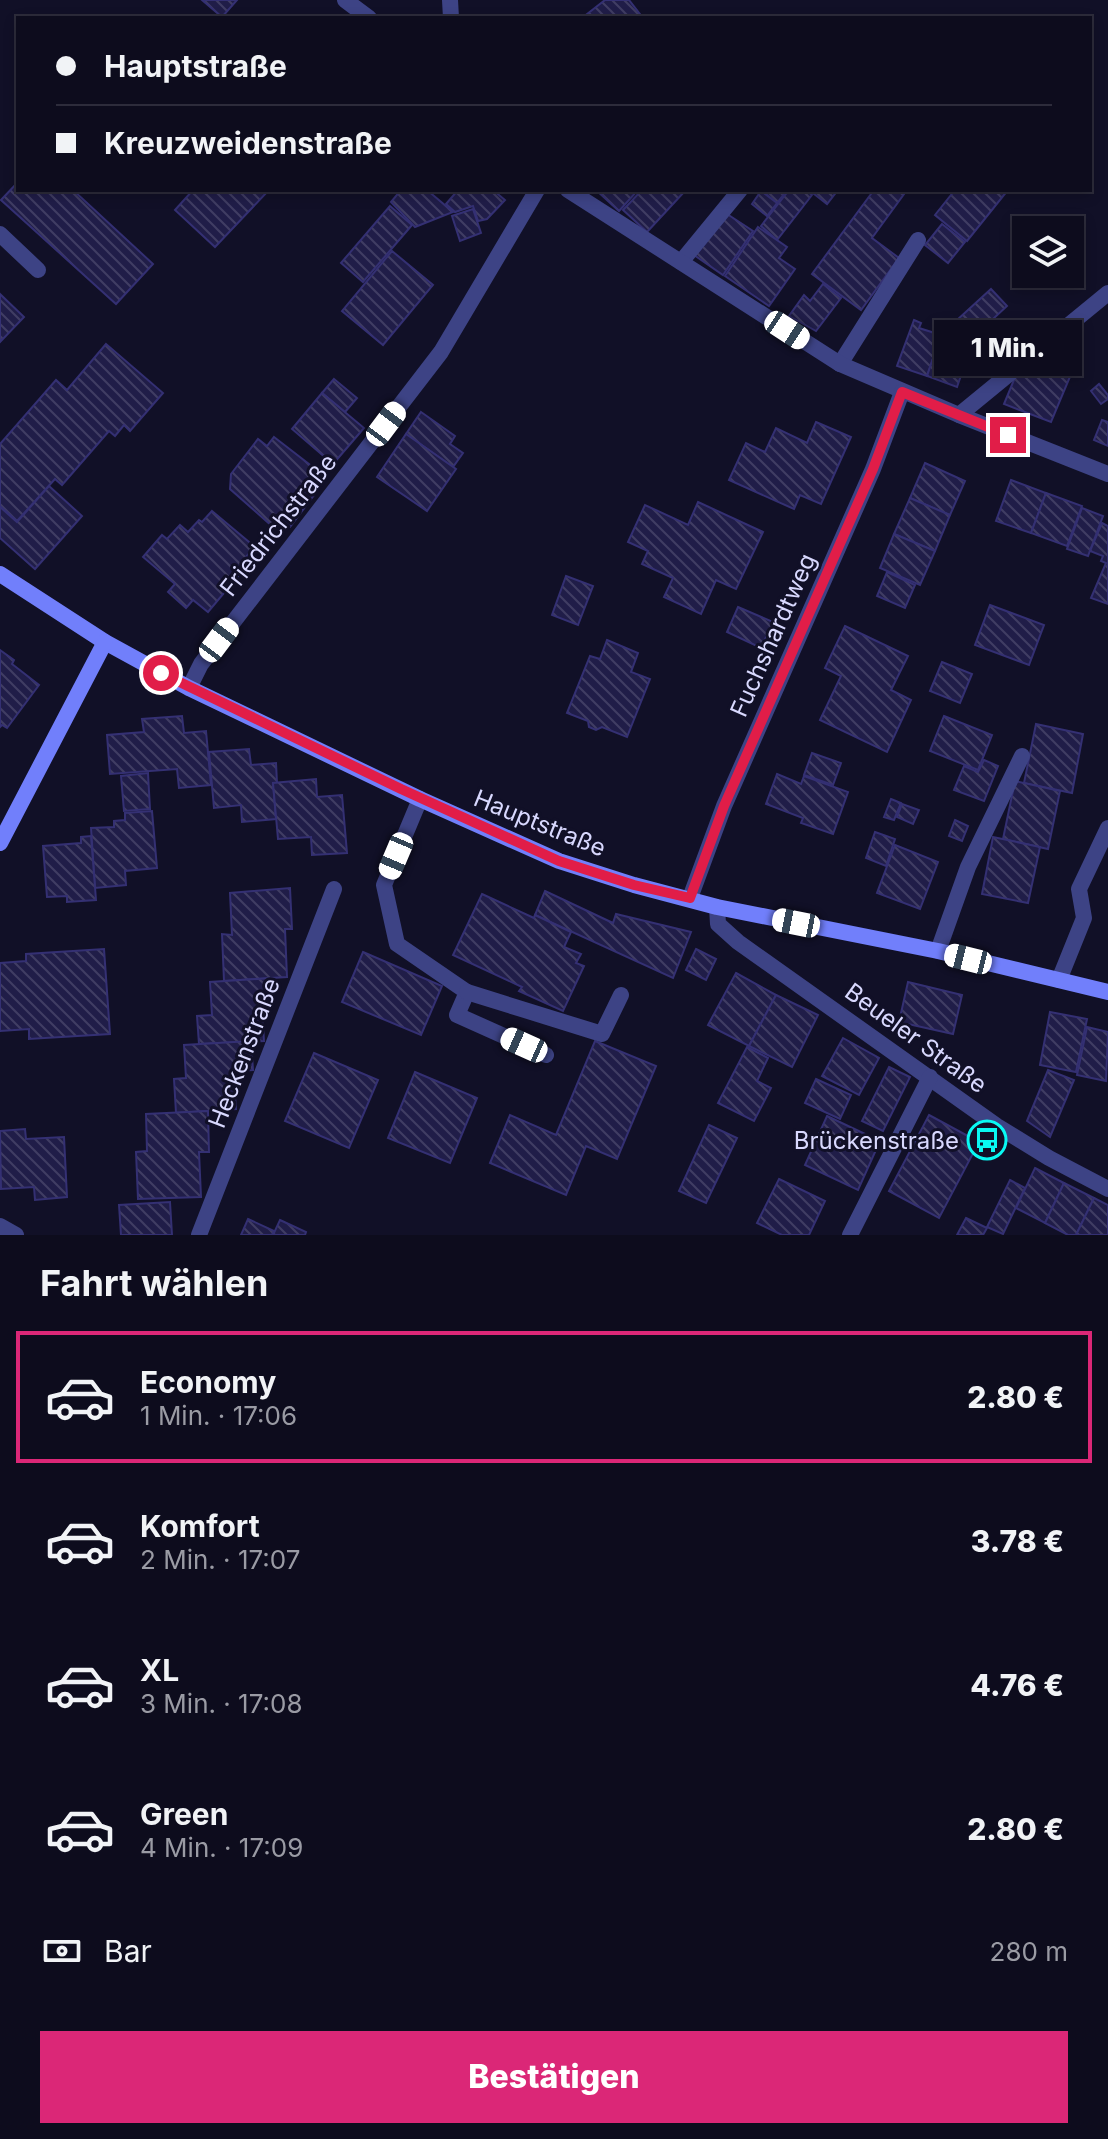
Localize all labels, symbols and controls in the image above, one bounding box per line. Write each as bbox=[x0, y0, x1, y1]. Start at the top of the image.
text: Hauptstraße bbox=[104, 48, 287, 84]
text: Kreuzweidenstraße bbox=[104, 125, 392, 161]
map controls bbox=[1012, 216, 1084, 288]
button: layers bbox=[1012, 216, 1084, 288]
car bbox=[760, 307, 814, 353]
callout: 1 Min. bbox=[934, 319, 1082, 375]
text: 1 Min. bbox=[971, 332, 1045, 363]
car bbox=[362, 398, 410, 450]
route end bbox=[990, 417, 1026, 453]
street label: Friedrichstraße bbox=[214, 448, 342, 602]
street label: Fuchshardtweg bbox=[724, 549, 822, 721]
car bbox=[195, 614, 243, 666]
route start bbox=[143, 655, 179, 691]
street label: Hauptstraße bbox=[470, 783, 610, 863]
car bbox=[376, 829, 416, 883]
car bbox=[770, 907, 822, 939]
car bbox=[942, 942, 994, 976]
street label: Heckenstraße bbox=[202, 974, 286, 1132]
street label: Beueler Straße bbox=[840, 977, 992, 1099]
car bbox=[497, 1024, 551, 1066]
bus stop icon: Brückenstraße bbox=[966, 1119, 1008, 1161]
place label: Brückenstraße bbox=[794, 1126, 959, 1155]
text: Fahrt wählen bbox=[40, 1261, 268, 1305]
icon: car bbox=[44, 1361, 116, 1433]
text: Economy bbox=[140, 1364, 276, 1400]
text: 2.80 € bbox=[967, 1379, 1064, 1415]
text: 1 Min. · 17:06 bbox=[140, 1400, 297, 1431]
icon: car bbox=[44, 1505, 116, 1577]
text: Komfort bbox=[140, 1508, 260, 1544]
text: 3.78 € bbox=[971, 1523, 1064, 1559]
text: 2 Min. · 17:07 bbox=[140, 1544, 300, 1575]
icon: car bbox=[44, 1649, 116, 1721]
text: XL bbox=[140, 1652, 179, 1688]
text: 4.76 € bbox=[970, 1667, 1064, 1703]
text: 3 Min. · 17:08 bbox=[140, 1688, 303, 1719]
icon: car bbox=[44, 1793, 116, 1865]
text: Green bbox=[140, 1796, 228, 1832]
text: 2.80 € bbox=[967, 1811, 1064, 1847]
text: 4 Min. · 17:09 bbox=[140, 1832, 303, 1863]
icon: cash bbox=[40, 1929, 84, 1973]
text: Bar bbox=[104, 1933, 152, 1969]
text: 280 m bbox=[990, 1936, 1068, 1967]
button: Bestätigen bbox=[40, 2031, 1068, 2123]

